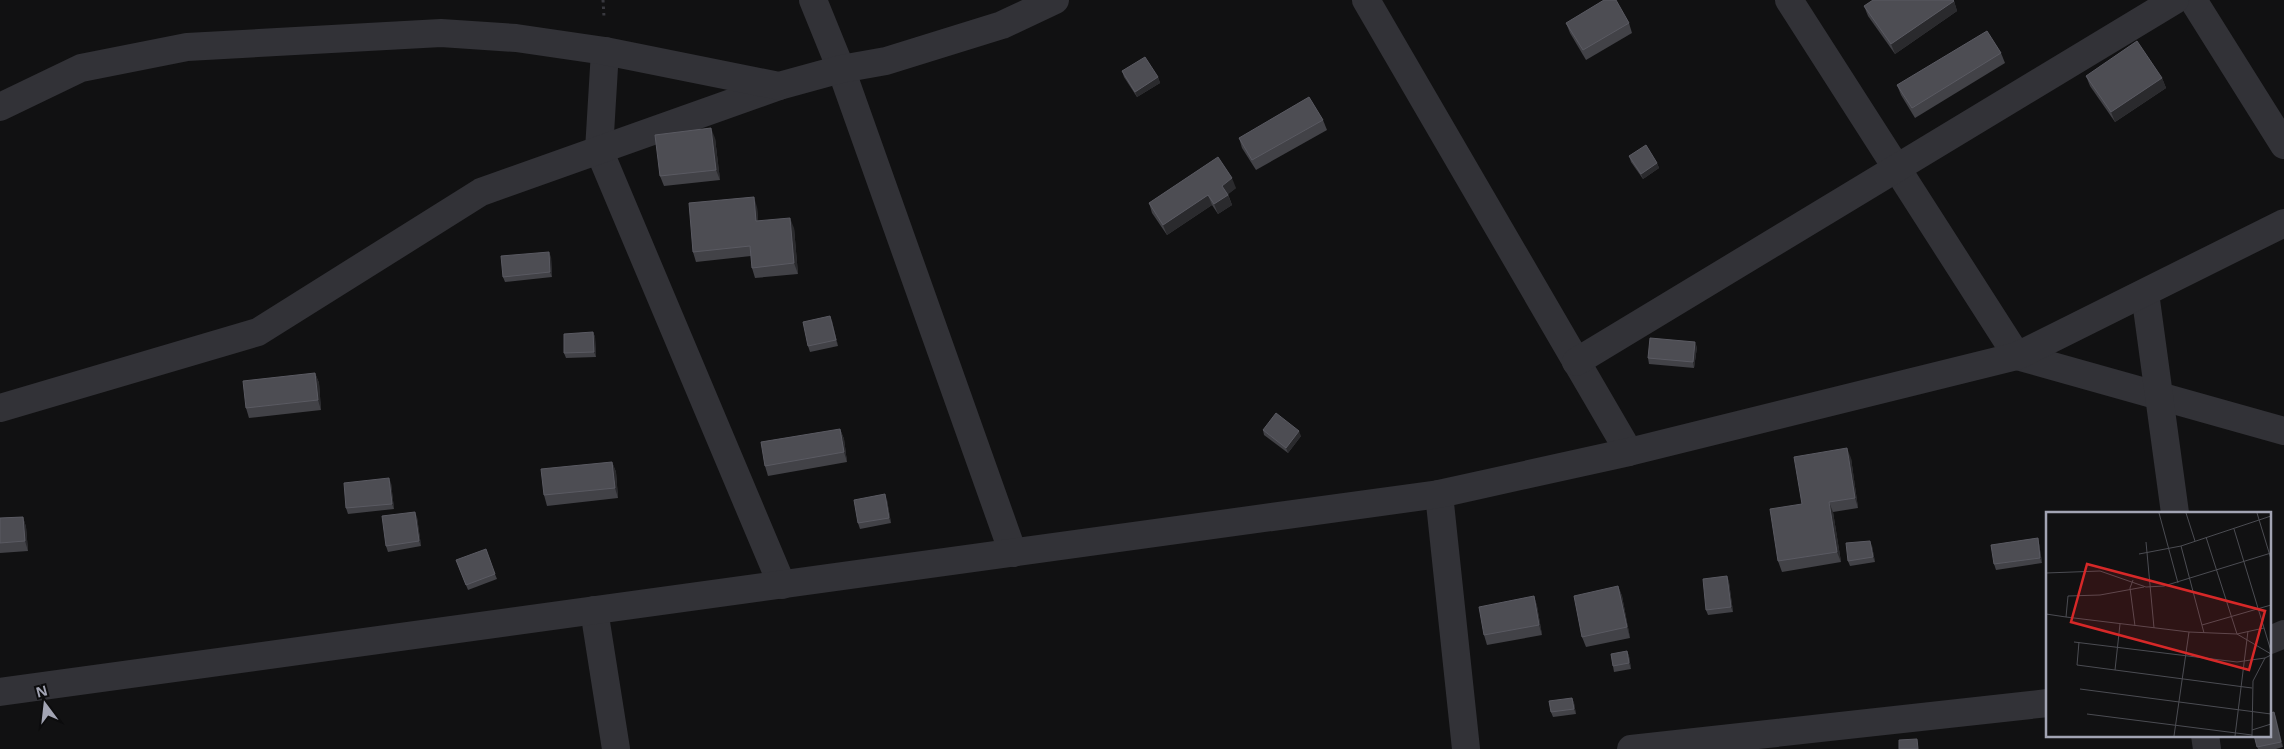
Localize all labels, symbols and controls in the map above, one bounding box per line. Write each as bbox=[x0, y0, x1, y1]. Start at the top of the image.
inset map bbox=[2046, 512, 2272, 736]
north arrow bbox=[20, 679, 70, 729]
text: N bbox=[34, 680, 49, 702]

